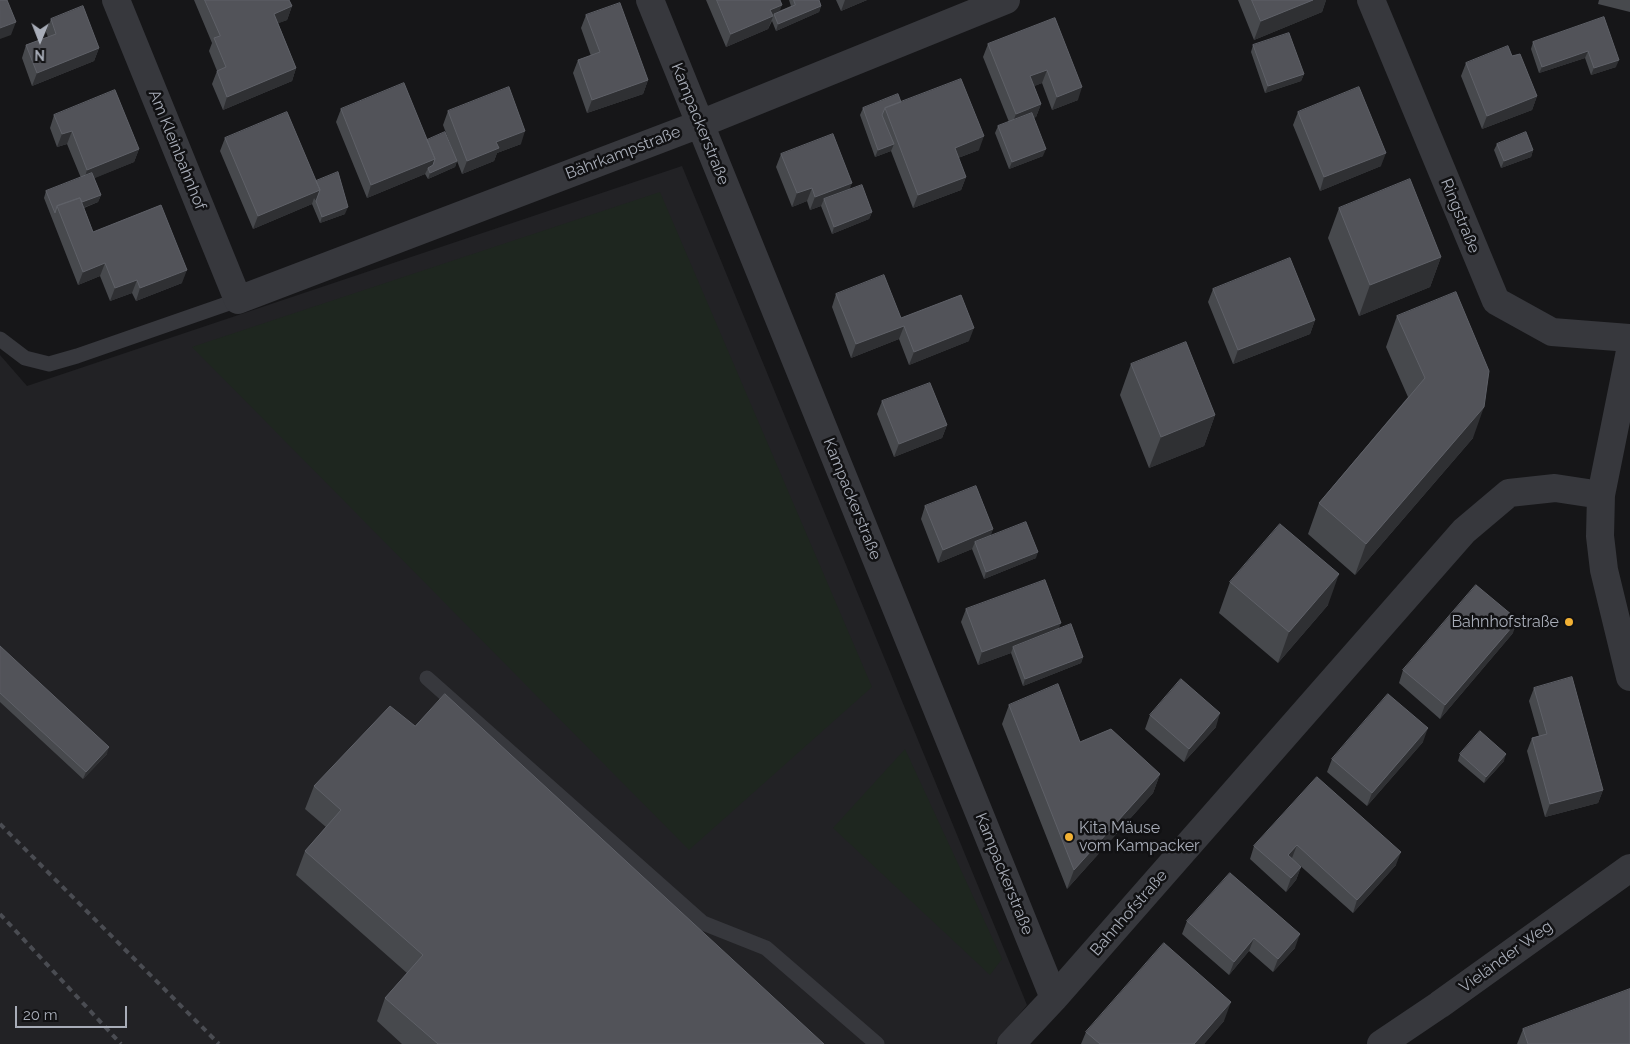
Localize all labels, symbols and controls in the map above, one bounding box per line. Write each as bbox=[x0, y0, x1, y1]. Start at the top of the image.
north arrow bbox=[15, 15, 65, 65]
text: N bbox=[34, 47, 45, 63]
street label: Kampackerstraße bbox=[667, 60, 733, 188]
street label: Am Kleinbahnhof bbox=[144, 87, 210, 213]
street label: Bährkampstraße bbox=[563, 122, 683, 184]
street label: Ringstraße bbox=[1436, 176, 1484, 256]
street label: Kampackerstraße bbox=[819, 435, 885, 563]
place label: Bahnhofstraße bbox=[1451, 612, 1559, 632]
marker: Bahnhofstraße bbox=[1563, 616, 1575, 628]
street label: Kampackerstraße bbox=[971, 810, 1037, 938]
place label: Kita Mäuse vom Kampacker bbox=[1079, 818, 1200, 856]
marker: Kita Mäuse vom Kampacker bbox=[1063, 831, 1075, 843]
street label: Bahnhofstraße bbox=[1086, 866, 1172, 960]
street label: Vieländer Weg bbox=[1456, 917, 1556, 997]
scale bar bbox=[18, 996, 130, 1028]
text: 20 m bbox=[23, 1006, 58, 1024]

